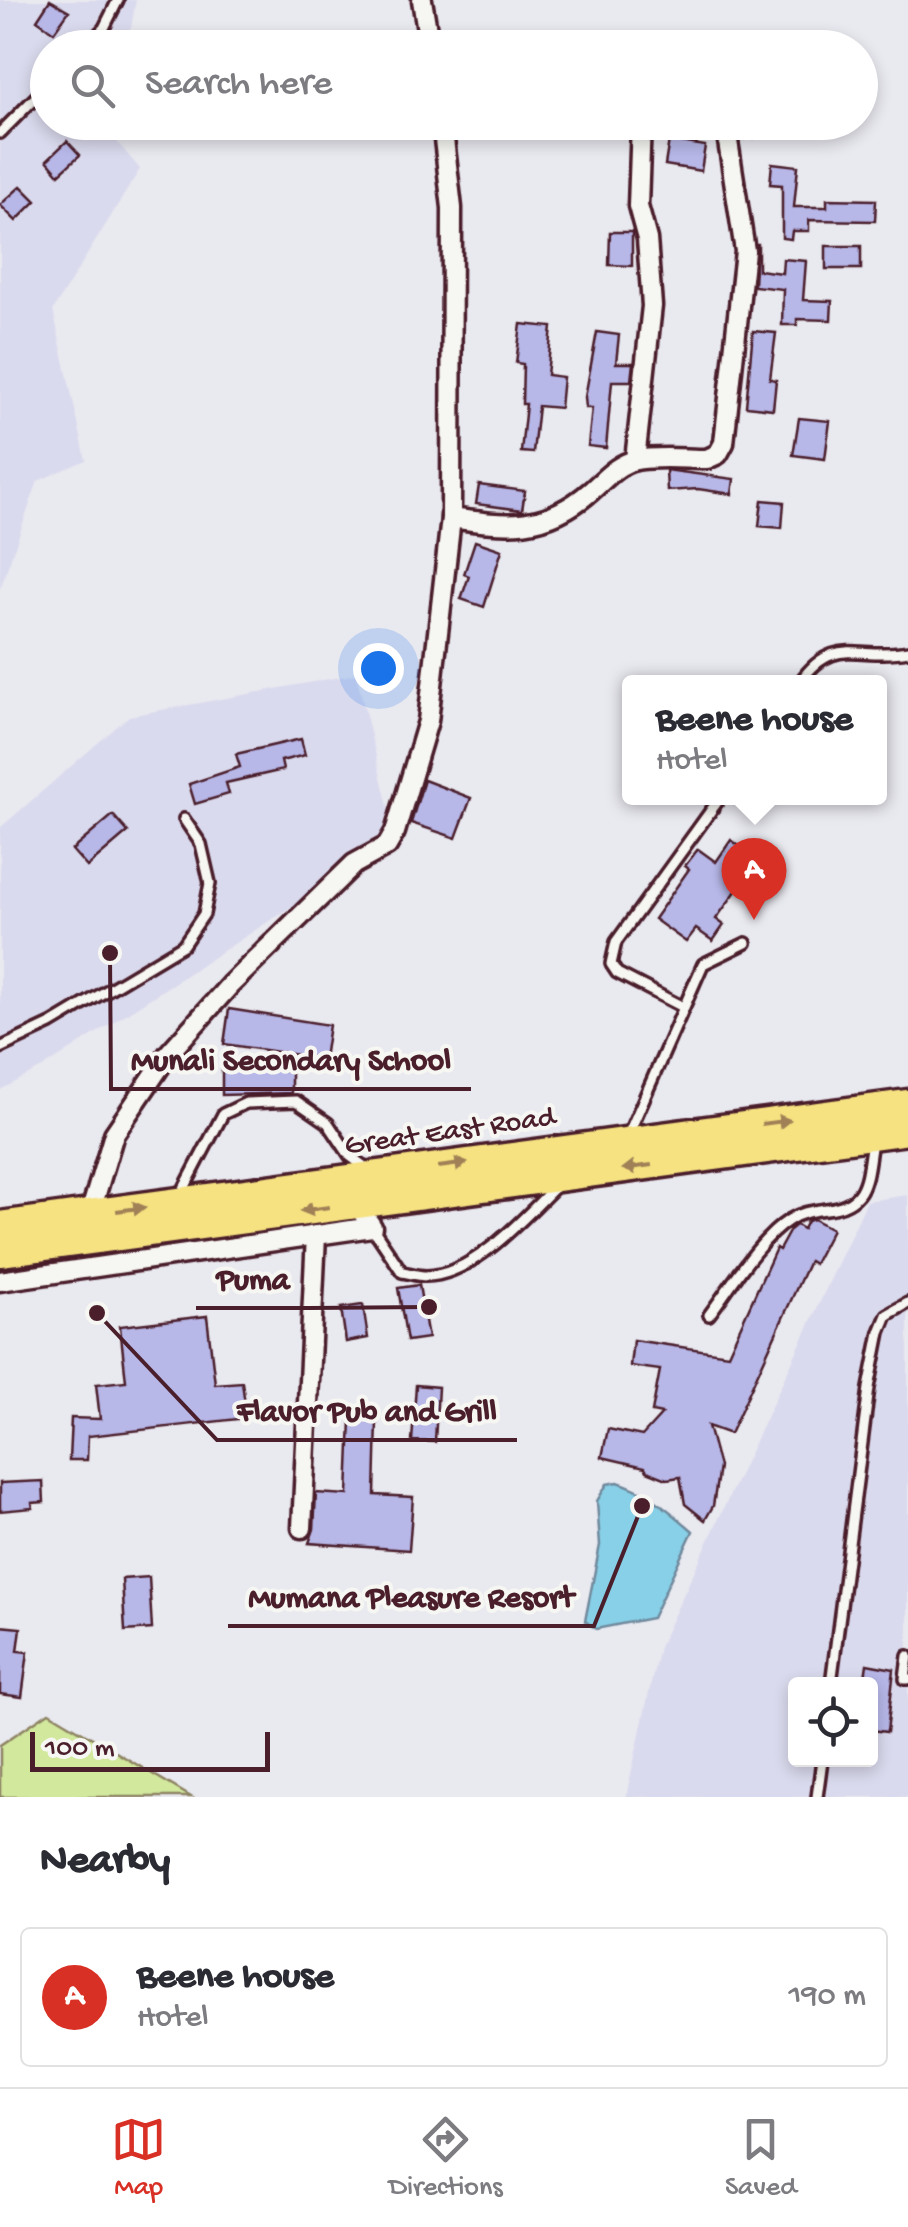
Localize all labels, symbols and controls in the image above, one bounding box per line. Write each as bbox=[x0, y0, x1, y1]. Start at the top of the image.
search box bbox=[30, 30, 878, 140]
icon: search bbox=[65, 58, 120, 113]
text: Search here bbox=[145, 63, 332, 107]
your location bbox=[353, 643, 404, 694]
popup bbox=[622, 675, 887, 805]
text: Beene house bbox=[656, 699, 853, 743]
text: Hotel bbox=[656, 743, 728, 781]
pin: A bbox=[722, 838, 786, 920]
callout: Munali Secondary School bbox=[111, 1027, 471, 1089]
text: Munali Secondary School bbox=[131, 1044, 451, 1082]
street label: Great East Road bbox=[342, 1101, 560, 1165]
one-way arrow bbox=[760, 1114, 792, 1130]
one-way arrow bbox=[438, 1157, 470, 1173]
one-way arrow bbox=[621, 1159, 652, 1175]
one-way arrow bbox=[116, 1200, 148, 1216]
one-way arrow bbox=[298, 1202, 330, 1218]
callout: Puma bbox=[196, 1246, 309, 1308]
text: Puma bbox=[214, 1263, 292, 1301]
callout: Flavor Pub and Grill bbox=[217, 1378, 517, 1440]
text: Flavor Pub and Grill bbox=[236, 1395, 497, 1433]
callout: Mumana Pleasure Resort bbox=[228, 1564, 594, 1626]
text: Mumana Pleasure Resort bbox=[248, 1581, 577, 1619]
map controls bbox=[788, 1677, 878, 1767]
button: locate bbox=[788, 1677, 878, 1767]
scale bar bbox=[30, 1727, 270, 1772]
text: 100 m bbox=[45, 1733, 115, 1766]
text: Nearby bbox=[40, 1838, 170, 1887]
text: Beene house bbox=[137, 1956, 334, 2000]
text: A bbox=[65, 1978, 84, 2016]
text: 190 m bbox=[789, 1978, 866, 2016]
text: Hotel bbox=[137, 2000, 209, 2038]
tab: Map bbox=[111, 2112, 166, 2205]
tab: Directions bbox=[389, 2112, 503, 2205]
tab: Saved bbox=[725, 2112, 797, 2205]

